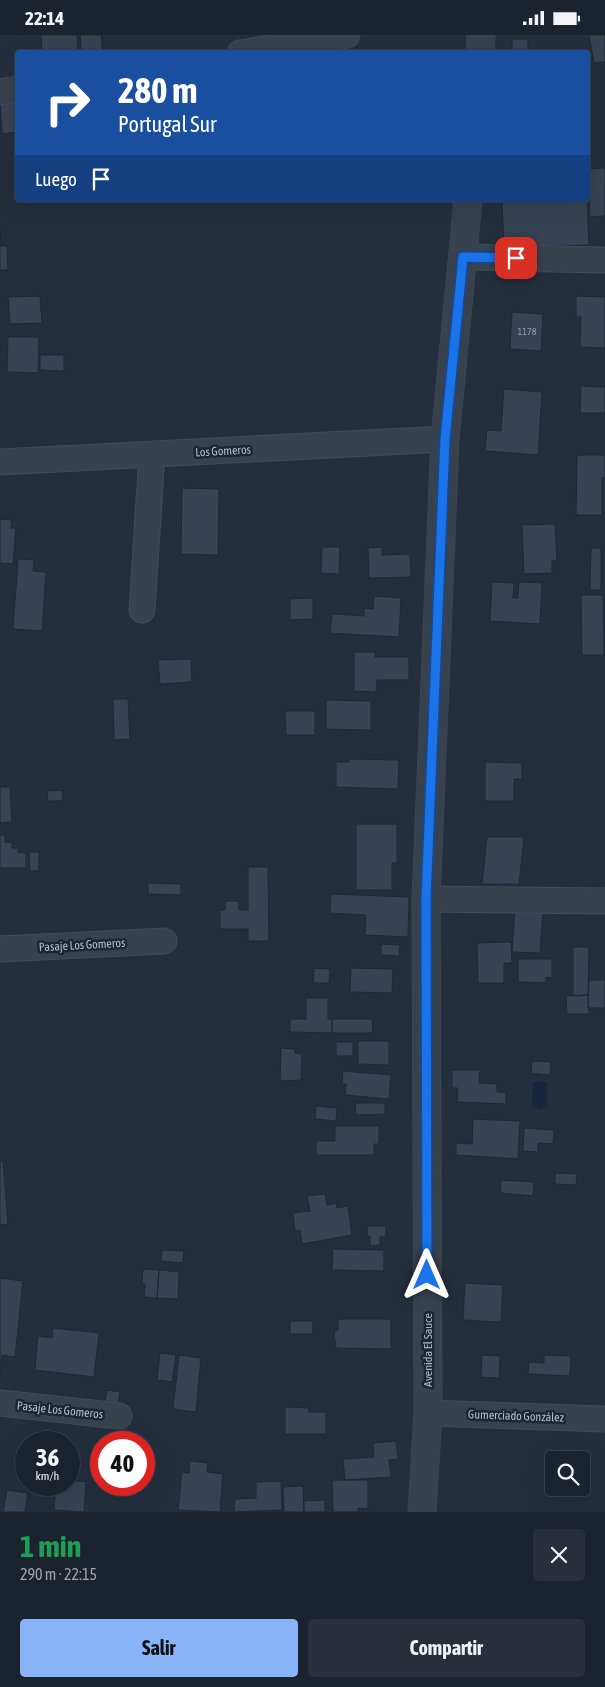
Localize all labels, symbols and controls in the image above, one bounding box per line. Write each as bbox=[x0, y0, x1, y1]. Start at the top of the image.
text: 22:14 bbox=[25, 7, 64, 29]
icon: right bbox=[35, 70, 100, 135]
text: 280 m bbox=[118, 70, 197, 110]
text: Portugal Sur bbox=[118, 111, 217, 137]
icon: arrive bbox=[87, 165, 115, 193]
text: Luego bbox=[35, 168, 77, 190]
pin bbox=[495, 237, 537, 279]
icon: arrive bbox=[502, 244, 530, 272]
house number: 1178 bbox=[518, 326, 537, 337]
street label: Los Gomeros bbox=[195, 443, 251, 459]
street label: Pasaje Los Gomeros bbox=[38, 936, 126, 954]
position arrow bbox=[400, 1248, 452, 1300]
street label: Avenida El Sauce bbox=[421, 1313, 435, 1387]
street label: Pasaje Los Gomeros bbox=[16, 1399, 104, 1421]
street label: Gumerciado González bbox=[468, 1407, 565, 1425]
speed limit sign: 40 bbox=[90, 1431, 155, 1496]
text: 36 bbox=[36, 1443, 59, 1471]
map controls bbox=[545, 1451, 590, 1496]
button: search bbox=[545, 1451, 590, 1496]
text: km/h bbox=[36, 1469, 59, 1483]
text: 1 min bbox=[20, 1529, 81, 1563]
button: close bbox=[533, 1529, 585, 1581]
text: 290 m · 22:15 bbox=[20, 1565, 97, 1583]
button: Salir bbox=[20, 1619, 298, 1677]
button: Compartir bbox=[308, 1619, 585, 1677]

